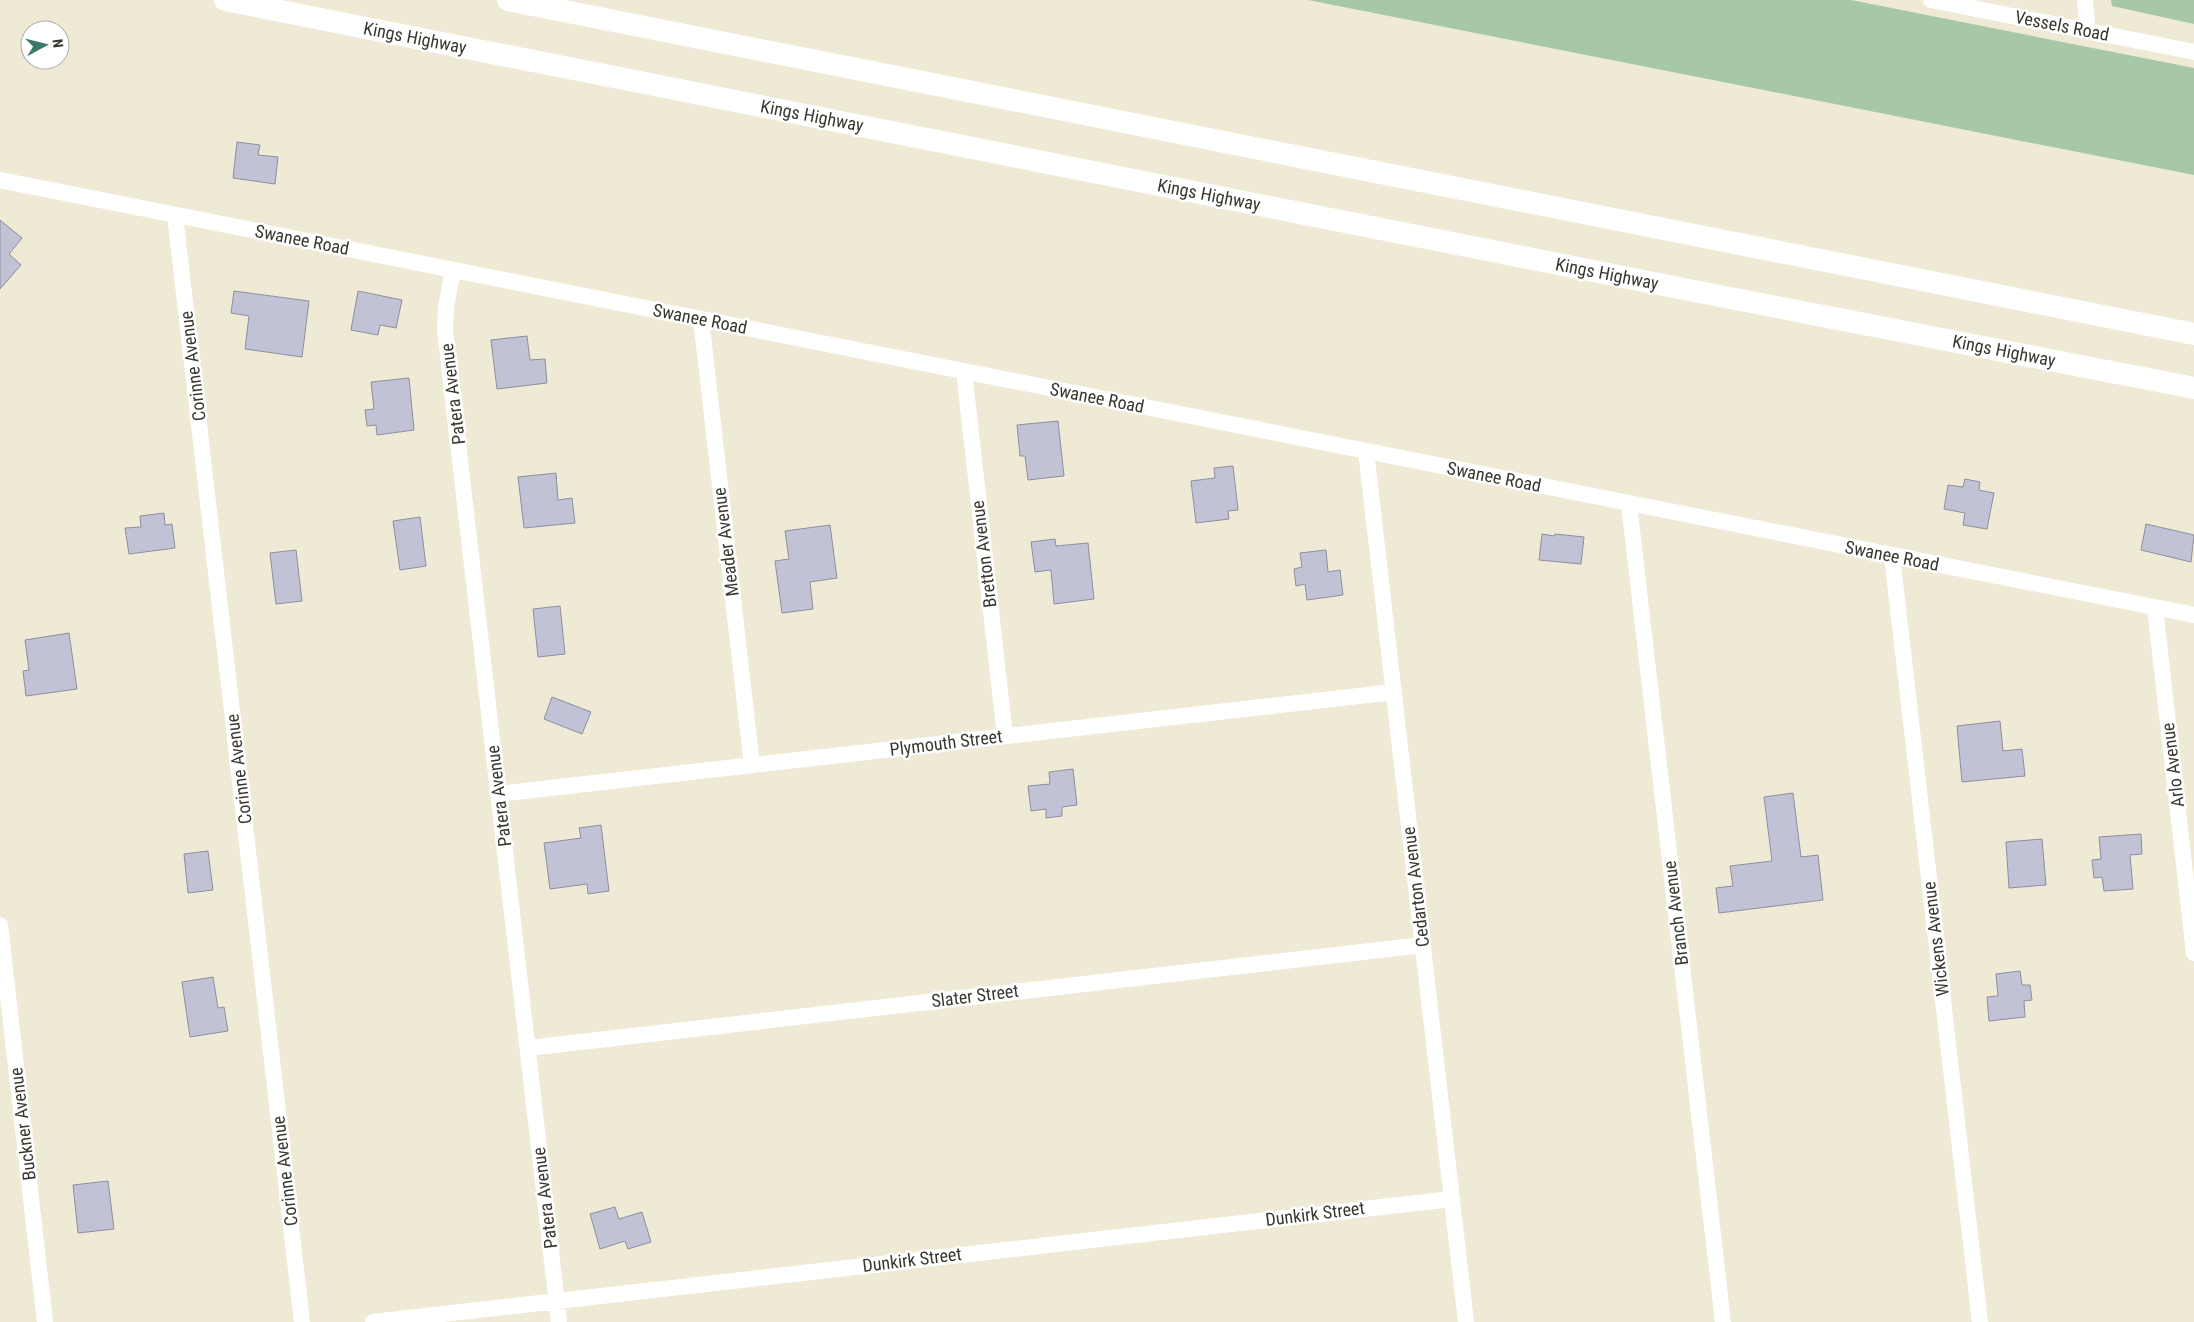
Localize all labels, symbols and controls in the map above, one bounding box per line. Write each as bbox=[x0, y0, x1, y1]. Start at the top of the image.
street label: Vessels Road bbox=[2013, 6, 2111, 45]
street label: Kings Highway bbox=[362, 17, 469, 58]
north arrow bbox=[20, 20, 70, 70]
text: N bbox=[49, 38, 66, 49]
street label: Kings Highway bbox=[759, 95, 866, 136]
street label: Kings Highway bbox=[1156, 174, 1263, 215]
street label: Swanee Road bbox=[253, 220, 351, 259]
street label: Kings Highway bbox=[1554, 253, 1661, 294]
street label: Swanee Road bbox=[651, 299, 749, 338]
street label: Corinne Avenue bbox=[175, 310, 210, 422]
street label: Kings Highway bbox=[1951, 330, 2058, 371]
street label: Patera Avenue bbox=[436, 342, 469, 446]
street label: Swanee Road bbox=[1048, 378, 1146, 417]
street label: Swanee Road bbox=[1445, 457, 1543, 496]
street label: Meader Avenue bbox=[708, 486, 743, 598]
street label: Bretton Avenue bbox=[967, 499, 1000, 609]
street label: Swanee Road bbox=[1843, 536, 1941, 575]
street label: Corinne Avenue bbox=[221, 713, 256, 825]
street label: Arlo Avenue bbox=[2157, 722, 2188, 809]
street label: Plymouth Street bbox=[888, 725, 1003, 760]
street label: Patera Avenue bbox=[482, 744, 515, 848]
street label: Cedarton Avenue bbox=[1398, 826, 1433, 948]
street label: Branch Avenue bbox=[1659, 860, 1692, 967]
street label: Wickens Avenue bbox=[1918, 881, 1953, 998]
street label: Slater Street bbox=[930, 980, 1020, 1011]
street label: Buckner Avenue bbox=[5, 1066, 40, 1182]
street label: Corinne Avenue bbox=[267, 1115, 302, 1227]
street label: Patera Avenue bbox=[528, 1146, 561, 1250]
street label: Dunkirk Street bbox=[1264, 1197, 1366, 1230]
street label: Dunkirk Street bbox=[861, 1243, 963, 1276]

